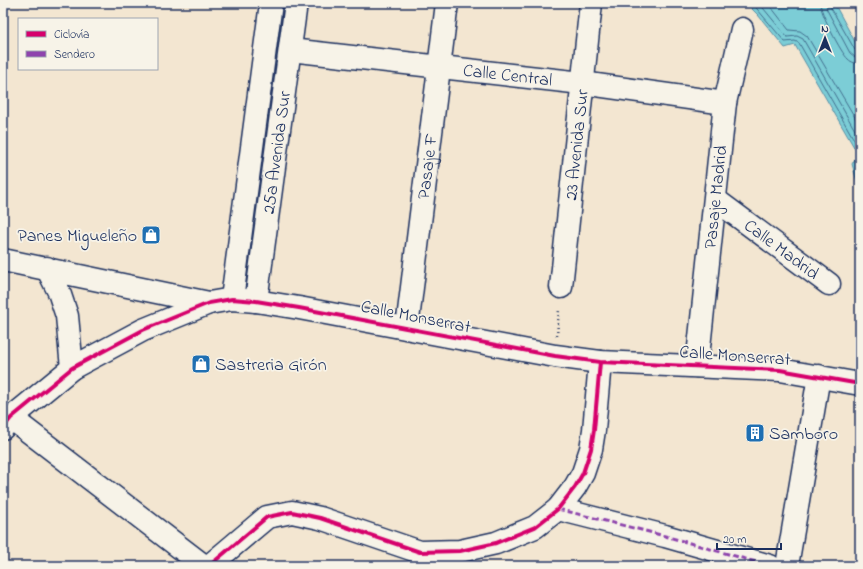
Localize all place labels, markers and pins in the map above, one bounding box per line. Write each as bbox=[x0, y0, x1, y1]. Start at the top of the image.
place label: Panes Migueleño bbox=[17, 224, 137, 251]
shop icon: Panes Migueleño bbox=[140, 224, 162, 246]
shop icon: Sastreria Girón bbox=[190, 353, 212, 375]
place label: Sastreria Girón bbox=[215, 353, 327, 379]
building icon: Samboro bbox=[744, 422, 766, 444]
place label: Samboro bbox=[769, 422, 838, 448]

